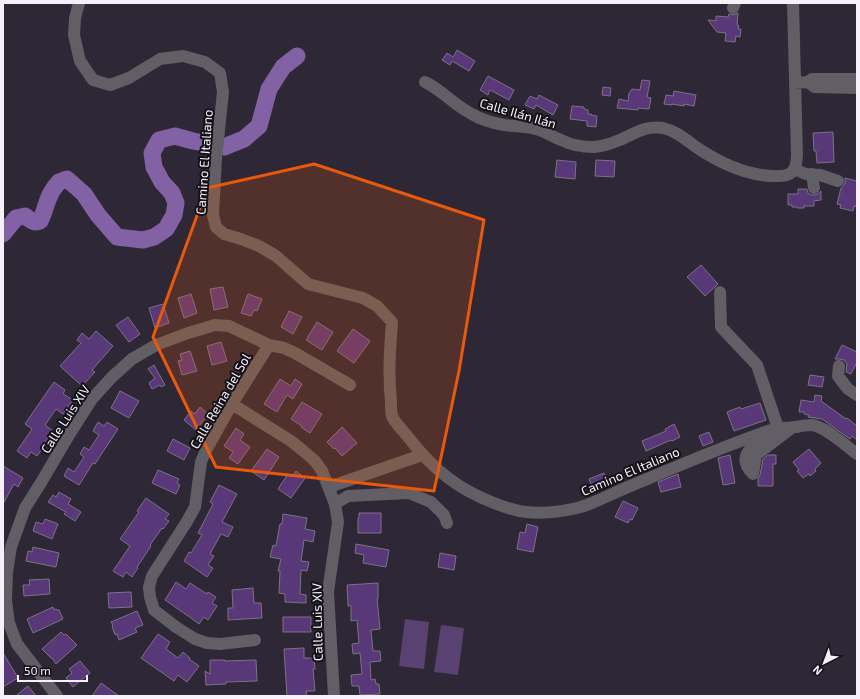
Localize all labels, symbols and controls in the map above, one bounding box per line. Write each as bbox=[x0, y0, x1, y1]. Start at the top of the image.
street label: Calle Ilán Ilán bbox=[478, 94, 558, 132]
street label: Camino El Italiano bbox=[192, 109, 216, 215]
street label: Calle Reina del Sol bbox=[186, 350, 254, 451]
street label: Calle Luis XIV bbox=[37, 382, 93, 456]
street label: Camino El Italiano bbox=[578, 443, 682, 499]
street label: Calle Luis XIV bbox=[308, 583, 326, 661]
north arrow bbox=[804, 643, 844, 683]
scale bar bbox=[18, 657, 87, 683]
text: 50 m bbox=[24, 663, 51, 677]
text: N bbox=[810, 663, 824, 678]

